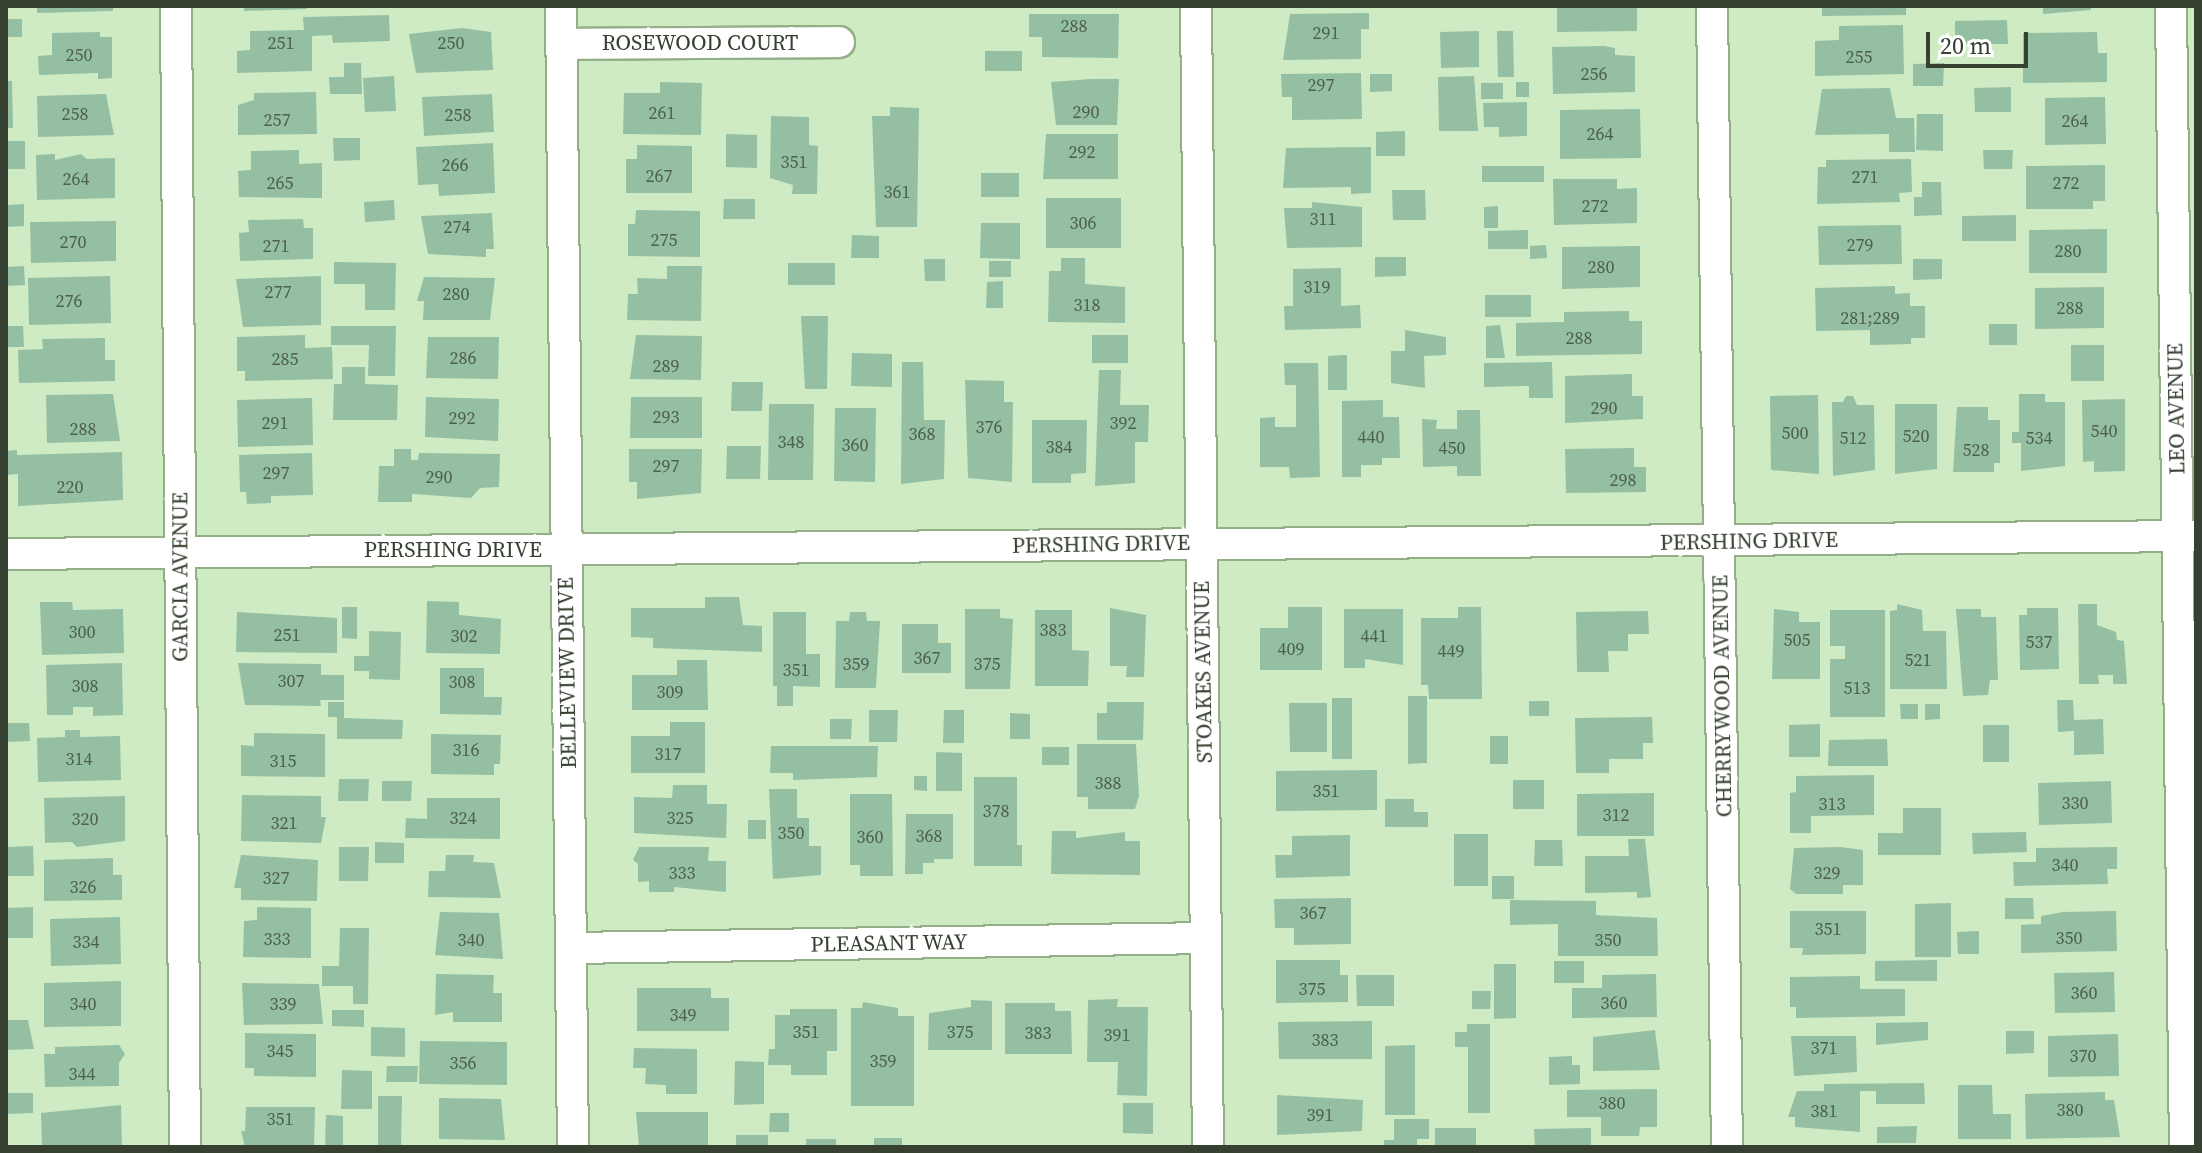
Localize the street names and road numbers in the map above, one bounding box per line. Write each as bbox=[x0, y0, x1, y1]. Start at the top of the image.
street label: ROSEWOOD COURT bbox=[602, 30, 798, 56]
street label: LEO AVENUE bbox=[2162, 343, 2190, 475]
street label: GARCIA AVENUE bbox=[167, 492, 193, 662]
street label: PERSHING DRIVE bbox=[1660, 526, 1838, 556]
street label: PERSHING DRIVE bbox=[1012, 529, 1190, 559]
street label: PERSHING DRIVE bbox=[364, 537, 542, 563]
street label: CHERRYWOOD AVENUE bbox=[1707, 574, 1737, 818]
street label: BELLEVIEW DRIVE bbox=[552, 576, 582, 770]
street label: STOAKES AVENUE bbox=[1188, 581, 1218, 763]
street label: PLEASANT WAY bbox=[810, 928, 968, 958]

